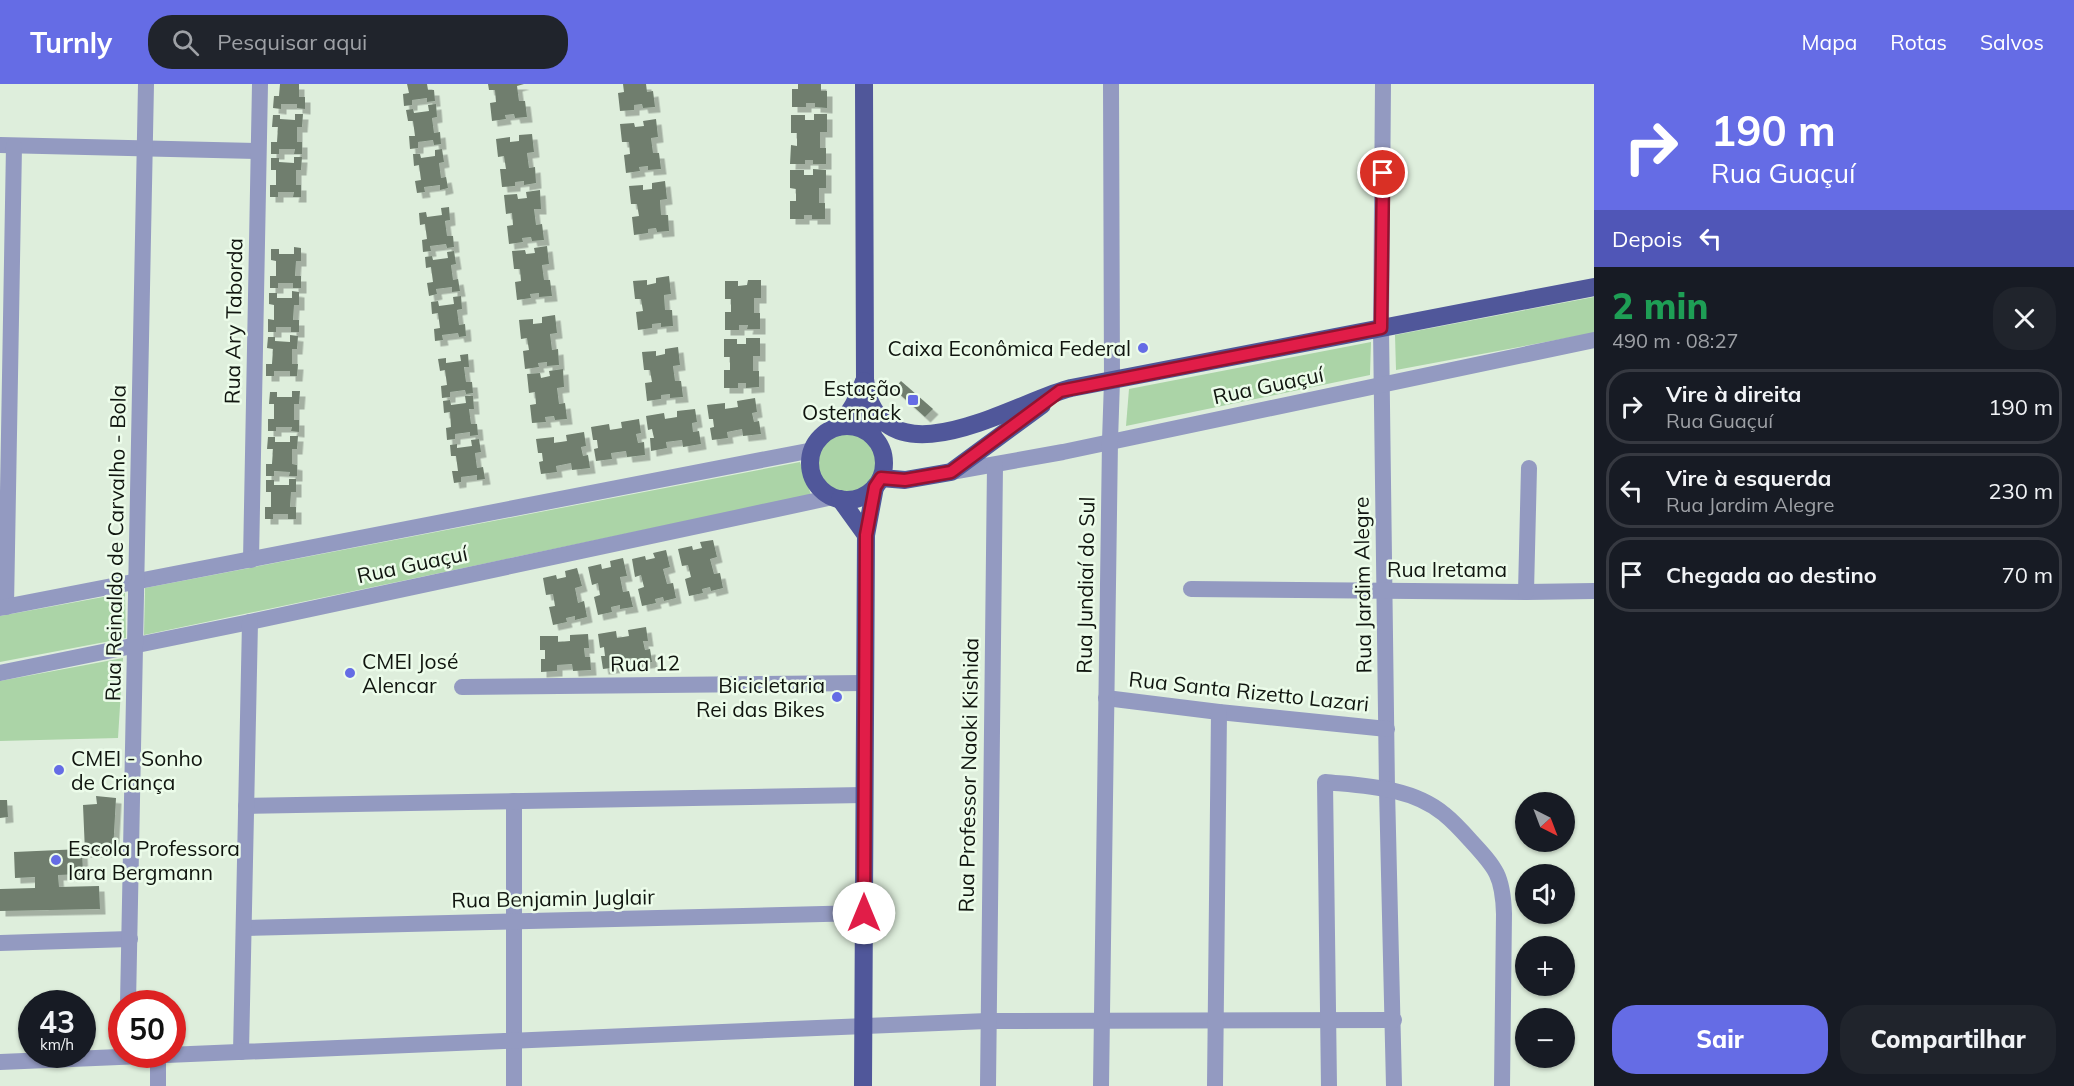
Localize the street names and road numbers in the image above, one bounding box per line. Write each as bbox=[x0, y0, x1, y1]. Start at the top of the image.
street label: Rua Ary Taborda bbox=[219, 238, 247, 404]
street label: Rua Guaçuí bbox=[1210, 360, 1327, 409]
street label: Rua Reinaldo de Carvalho - Bola bbox=[99, 385, 131, 701]
street label: Rua Jundiaí do Sul bbox=[1070, 496, 1100, 674]
street label: Rua Jardim Alegre bbox=[1347, 496, 1377, 674]
street label: Rua Guaçuí bbox=[354, 539, 471, 588]
street label: Rua Iretama bbox=[1387, 556, 1507, 582]
street label: Rua Professor Naoki Kishida bbox=[953, 638, 983, 912]
street label: Rua 12 bbox=[610, 649, 680, 677]
street label: Rua Santa Rizetto Lazari bbox=[1127, 665, 1371, 717]
street label: Rua Benjamin Juglair bbox=[451, 883, 655, 913]

